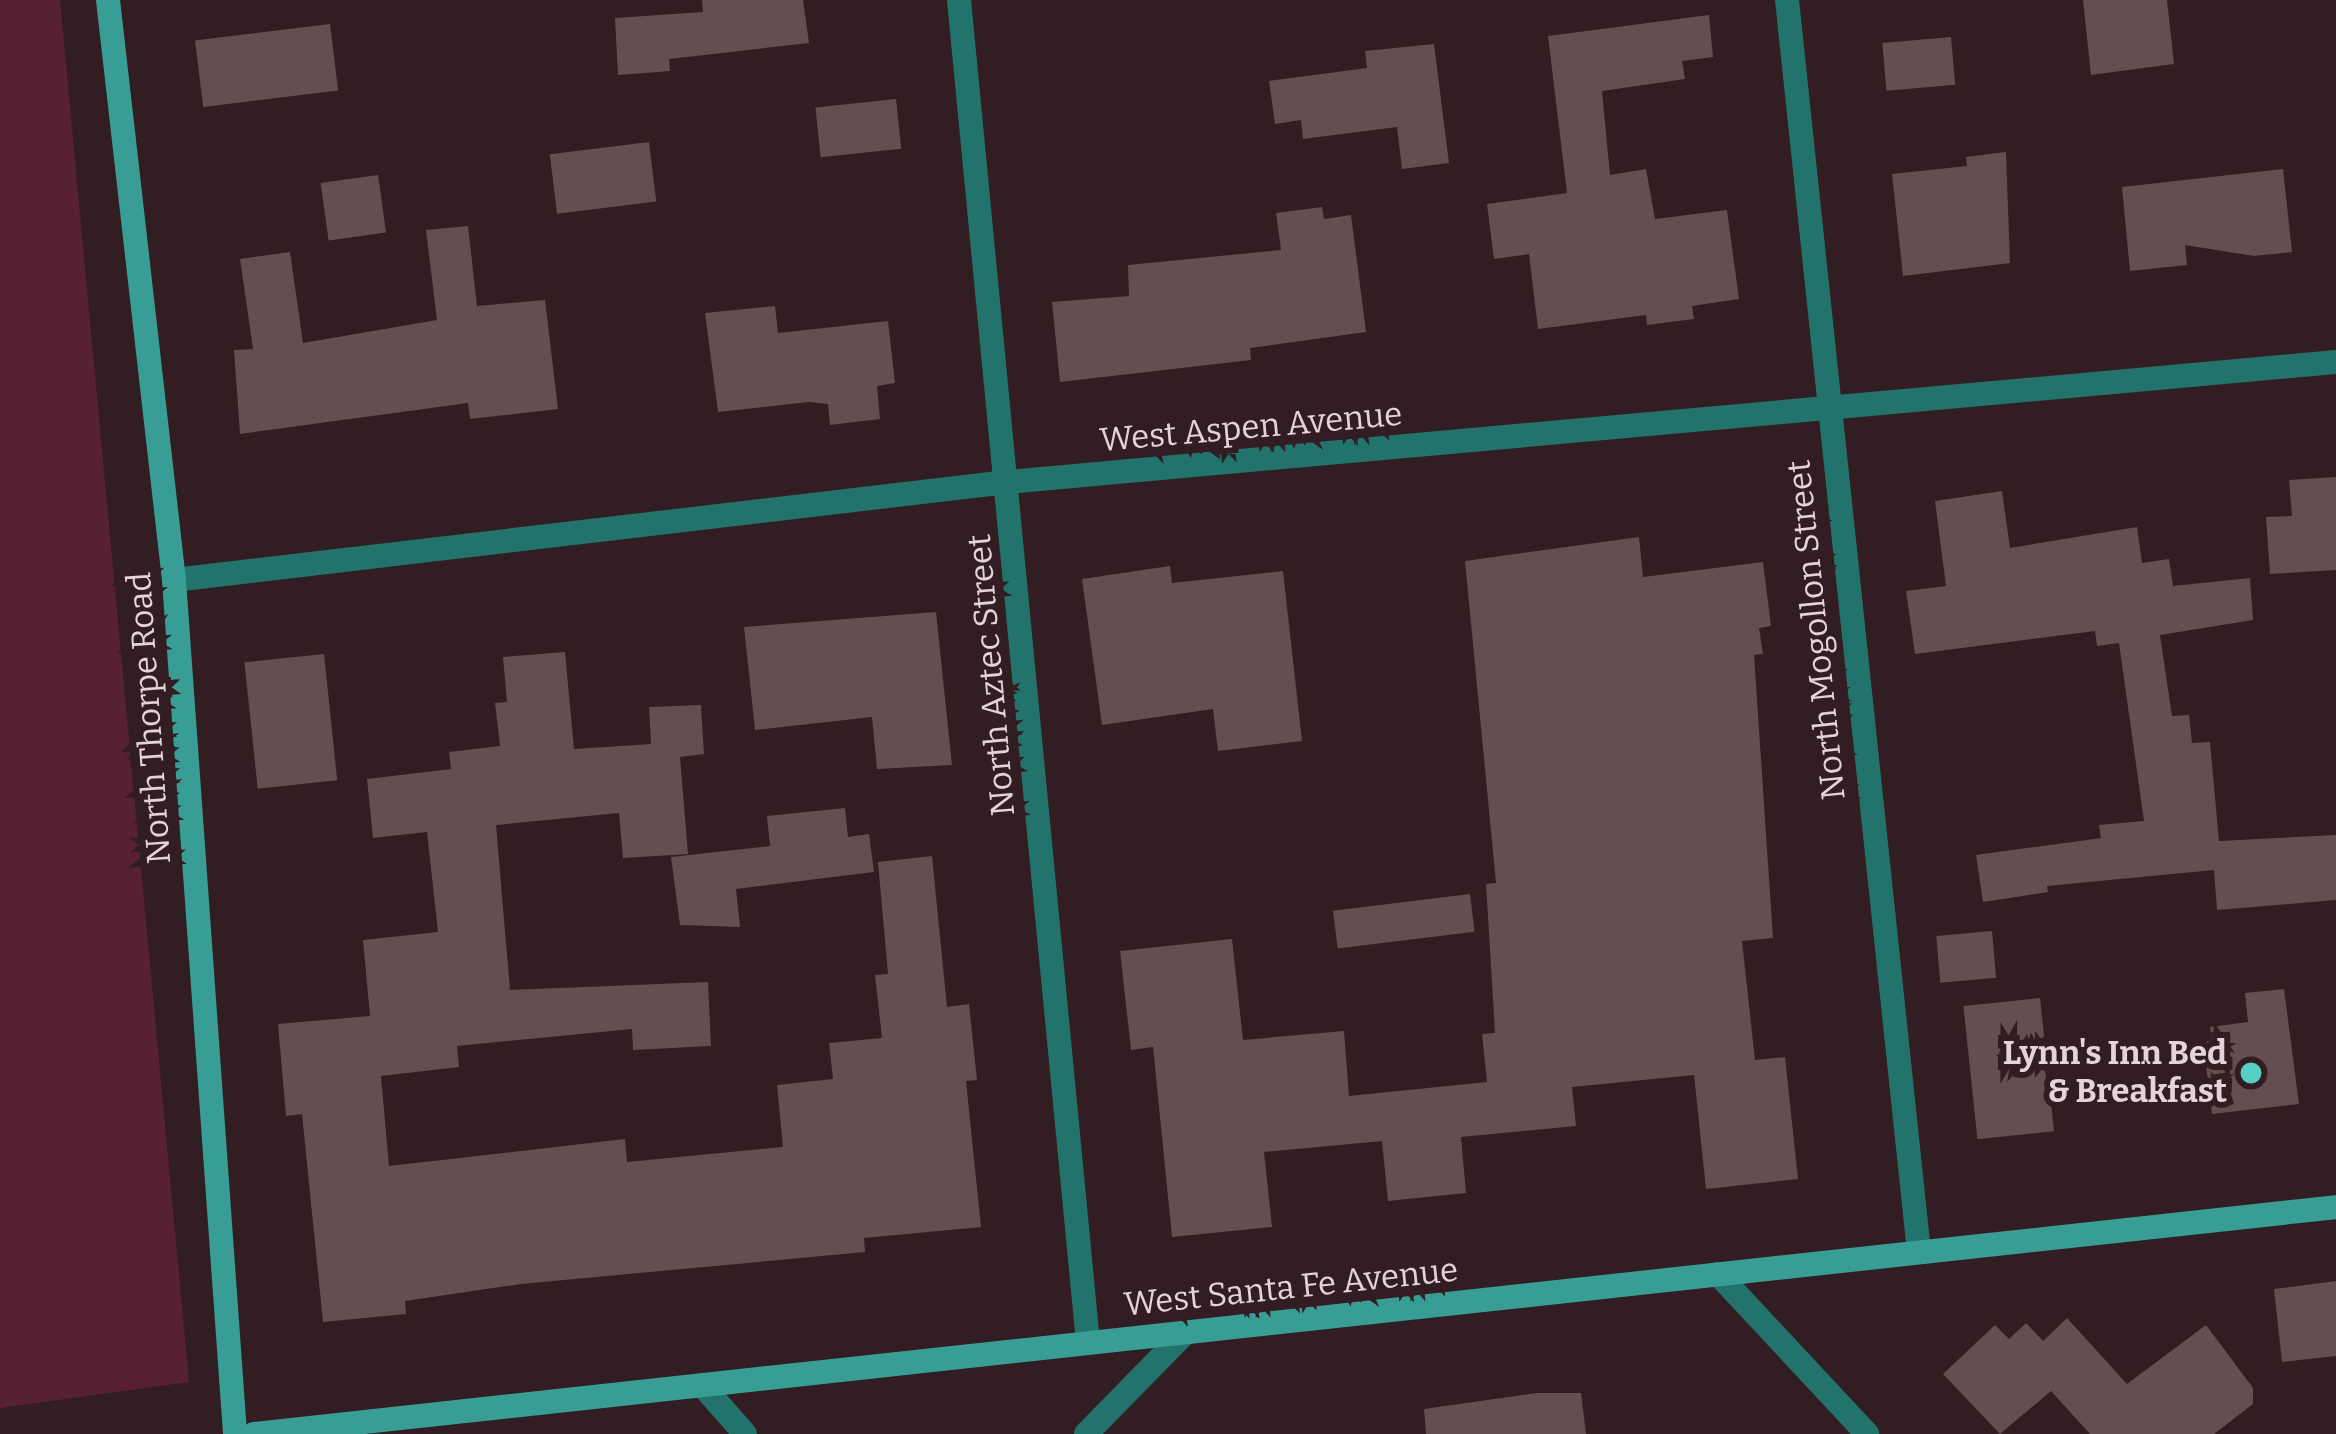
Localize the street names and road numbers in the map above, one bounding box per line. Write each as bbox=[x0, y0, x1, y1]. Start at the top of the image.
street label: West Aspen Avenue bbox=[1098, 395, 1404, 461]
street label: North Mogollon Street bbox=[1779, 458, 1855, 802]
street label: North Aztec Street bbox=[960, 532, 1024, 818]
street label: North Thorpe Road bbox=[120, 571, 180, 865]
street label: West Santa Fe Avenue bbox=[1122, 1251, 1460, 1325]

